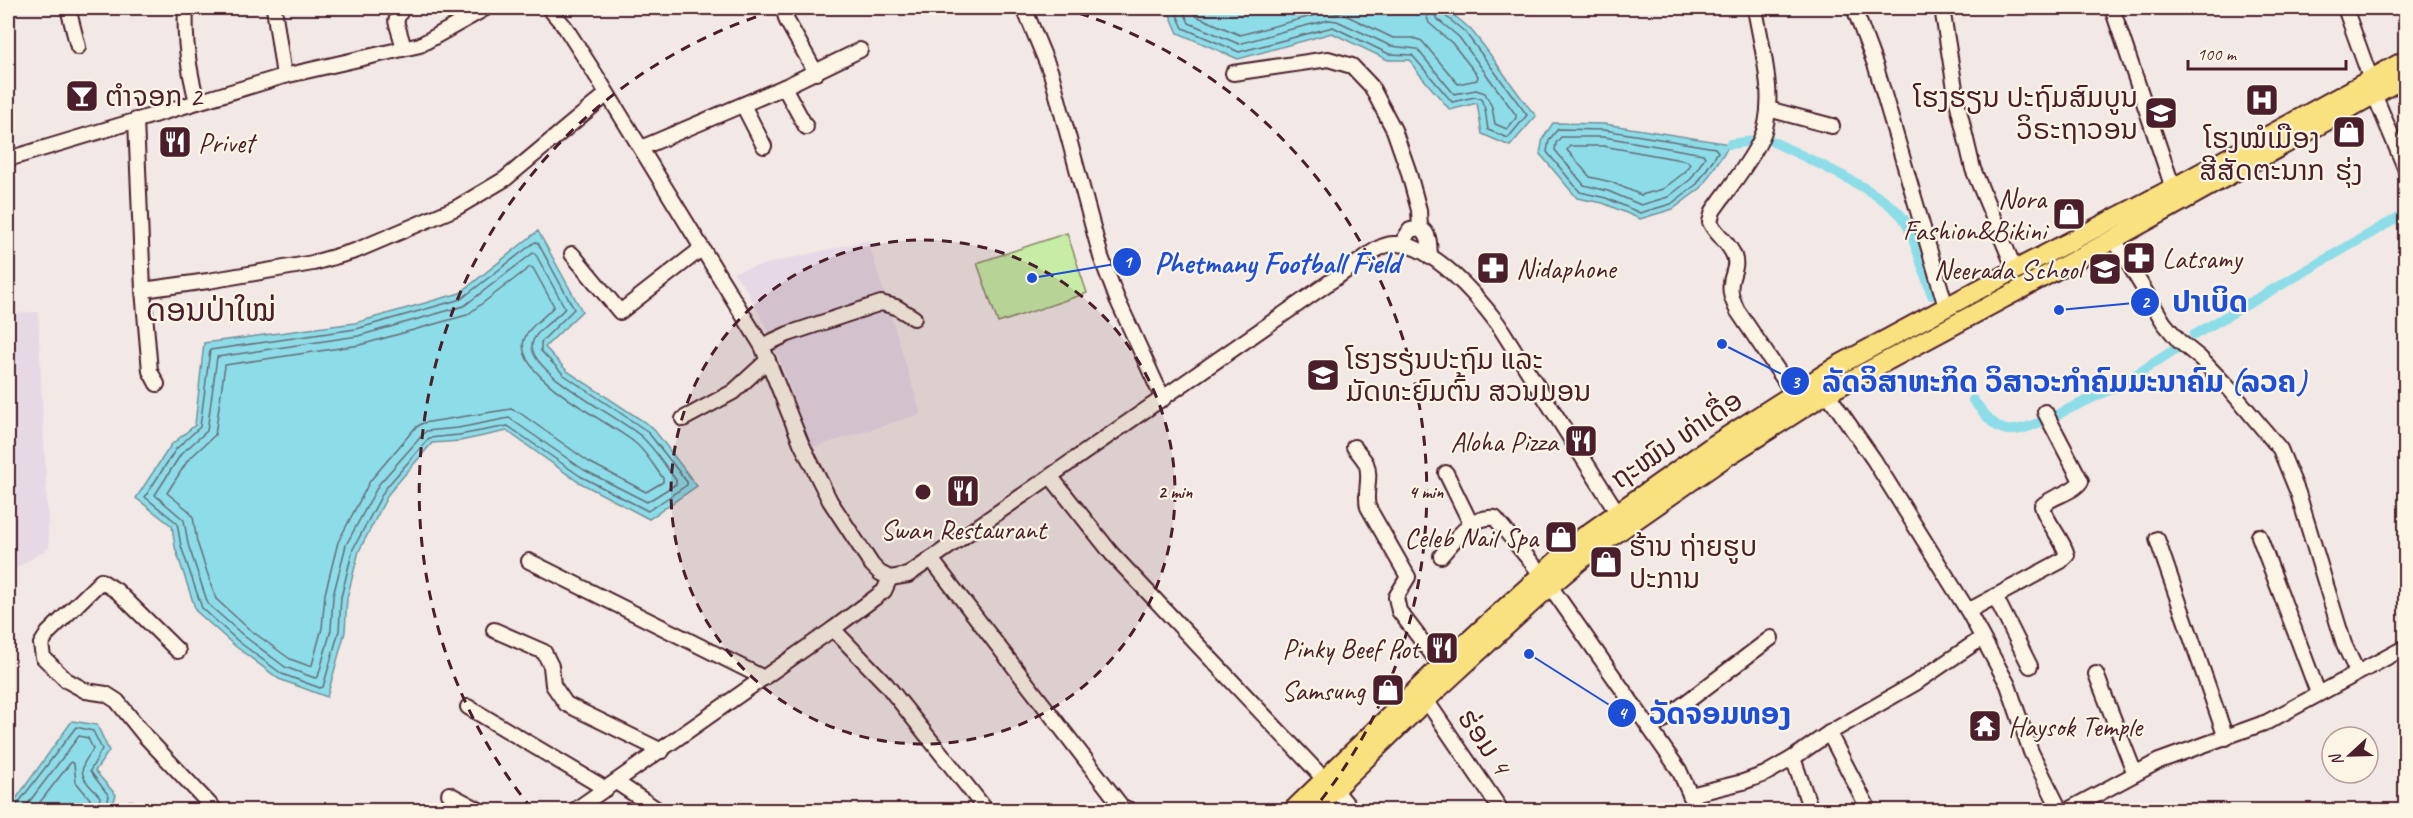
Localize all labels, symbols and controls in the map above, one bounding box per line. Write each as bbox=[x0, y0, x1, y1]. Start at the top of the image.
scale bar bbox=[2188, 33, 2346, 71]
text: 100 m bbox=[2197, 43, 2238, 65]
bar icon: ຕຳຈອກ 2 bbox=[64, 78, 100, 114]
place label: ຕຳຈອກ 2 bbox=[105, 79, 204, 114]
place label: ໂຮງຮຽນ ປະຖົມສົມບູນ ວິຣະຖາວອນ bbox=[1913, 80, 2138, 147]
hospital icon: ໂຮງໝໍເມືອງ ສີສັດຕະນາກ bbox=[2244, 82, 2280, 118]
school or university icon: ໂຮງຮຽນ ປະຖົມສົມບູນ ວິຣະຖາວອນ bbox=[2143, 95, 2179, 131]
shop icon: ຮຸ່ງ bbox=[2331, 114, 2367, 150]
place label: ໂຮງໝໍເມືອງ ສີສັດຕະນາກ bbox=[2199, 121, 2325, 188]
restaurant icon: Privet bbox=[157, 124, 193, 160]
place label: Privet bbox=[198, 125, 258, 160]
place label: ຮຸ່ງ bbox=[2335, 153, 2363, 188]
place label: Nora Fashion&Bikini bbox=[1903, 181, 2050, 248]
shop icon: Nora Fashion&Bikini bbox=[2051, 196, 2087, 232]
callout: Phetmany Football Field bbox=[1112, 238, 1412, 286]
pharmacy icon: Latsamy bbox=[2121, 240, 2157, 276]
place label: Latsamy bbox=[2162, 241, 2244, 276]
text: Phetmany Football Field bbox=[1155, 244, 1404, 283]
pharmacy icon: Nidaphone bbox=[1475, 250, 1511, 286]
text: 1 bbox=[1123, 251, 1133, 273]
place label: Nidaphone bbox=[1516, 251, 1618, 286]
school or university icon: Neerada School bbox=[2087, 251, 2123, 287]
place label: Neerada School bbox=[1934, 252, 2087, 287]
callout: ປາເບິດ bbox=[2130, 278, 2260, 326]
text: ປາເບິດ bbox=[2172, 283, 2248, 321]
district label: ດອນປ່າໃໝ່ bbox=[146, 290, 276, 331]
text: 2 bbox=[2141, 291, 2151, 313]
place label: ໂຮງຮຽນປະຖົມ ແລະ ມັດທະຍົມຕົ້ນ ສວນມອນ bbox=[1345, 342, 1591, 409]
school or university icon: ໂຮງຮຽນປະຖົມ ແລະ ມັດທະຍົມຕົ້ນ ສວນມອນ bbox=[1305, 357, 1341, 393]
callout: ລັດວິສາຫະກິດ ວິສາວະກຳຄົມມະນາຄົມ (ລວຄ) bbox=[1780, 357, 2318, 405]
text: ລັດວິສາຫະກິດ ວິສາວະກຳຄົມມະນາຄົມ (ລວຄ) bbox=[1822, 363, 2308, 401]
text: 3 bbox=[1791, 371, 1801, 393]
street label: ຖະໝົນ ທ່າເດື່ອ bbox=[1601, 379, 1749, 496]
restaurant icon: Aloha Pizza bbox=[1563, 423, 1599, 459]
place label: Aloha Pizza bbox=[1451, 424, 1560, 459]
restaurant icon: Swan Restaurant bbox=[945, 473, 981, 509]
text: 2 min bbox=[1158, 481, 1193, 503]
text: 4 min bbox=[1409, 481, 1444, 503]
centre of rings bbox=[913, 482, 933, 502]
place label: Swan Restaurant bbox=[880, 512, 1049, 547]
shop icon: Celeb Nail Spa bbox=[1543, 519, 1579, 555]
place label: Celeb Nail Spa bbox=[1404, 520, 1540, 555]
place label: ຮ້ານ ຖ່າຍຮູບ ປະການ bbox=[1629, 529, 1757, 596]
shop icon: ຮ້ານ ຖ່າຍຮູບ ປະການ bbox=[1588, 544, 1624, 580]
restaurant icon: Pinky Beef Pot bbox=[1424, 630, 1460, 666]
place label: Pinky Beef Pot bbox=[1282, 631, 1422, 666]
shop icon: Samsung bbox=[1370, 672, 1406, 708]
place label: Samsung bbox=[1281, 673, 1366, 708]
callout: ວັດຈອມທອງ bbox=[1607, 689, 1803, 737]
text: ວັດຈອມທອງ bbox=[1649, 695, 1791, 733]
street label: ຮ່ອມ 4 bbox=[1450, 702, 1520, 783]
text: 4 bbox=[1618, 702, 1628, 724]
temple icon: Haysok Temple bbox=[1967, 708, 2003, 744]
place label: Haysok Temple bbox=[2008, 709, 2144, 744]
north arrow bbox=[2320, 725, 2380, 785]
text: N bbox=[2325, 749, 2348, 769]

